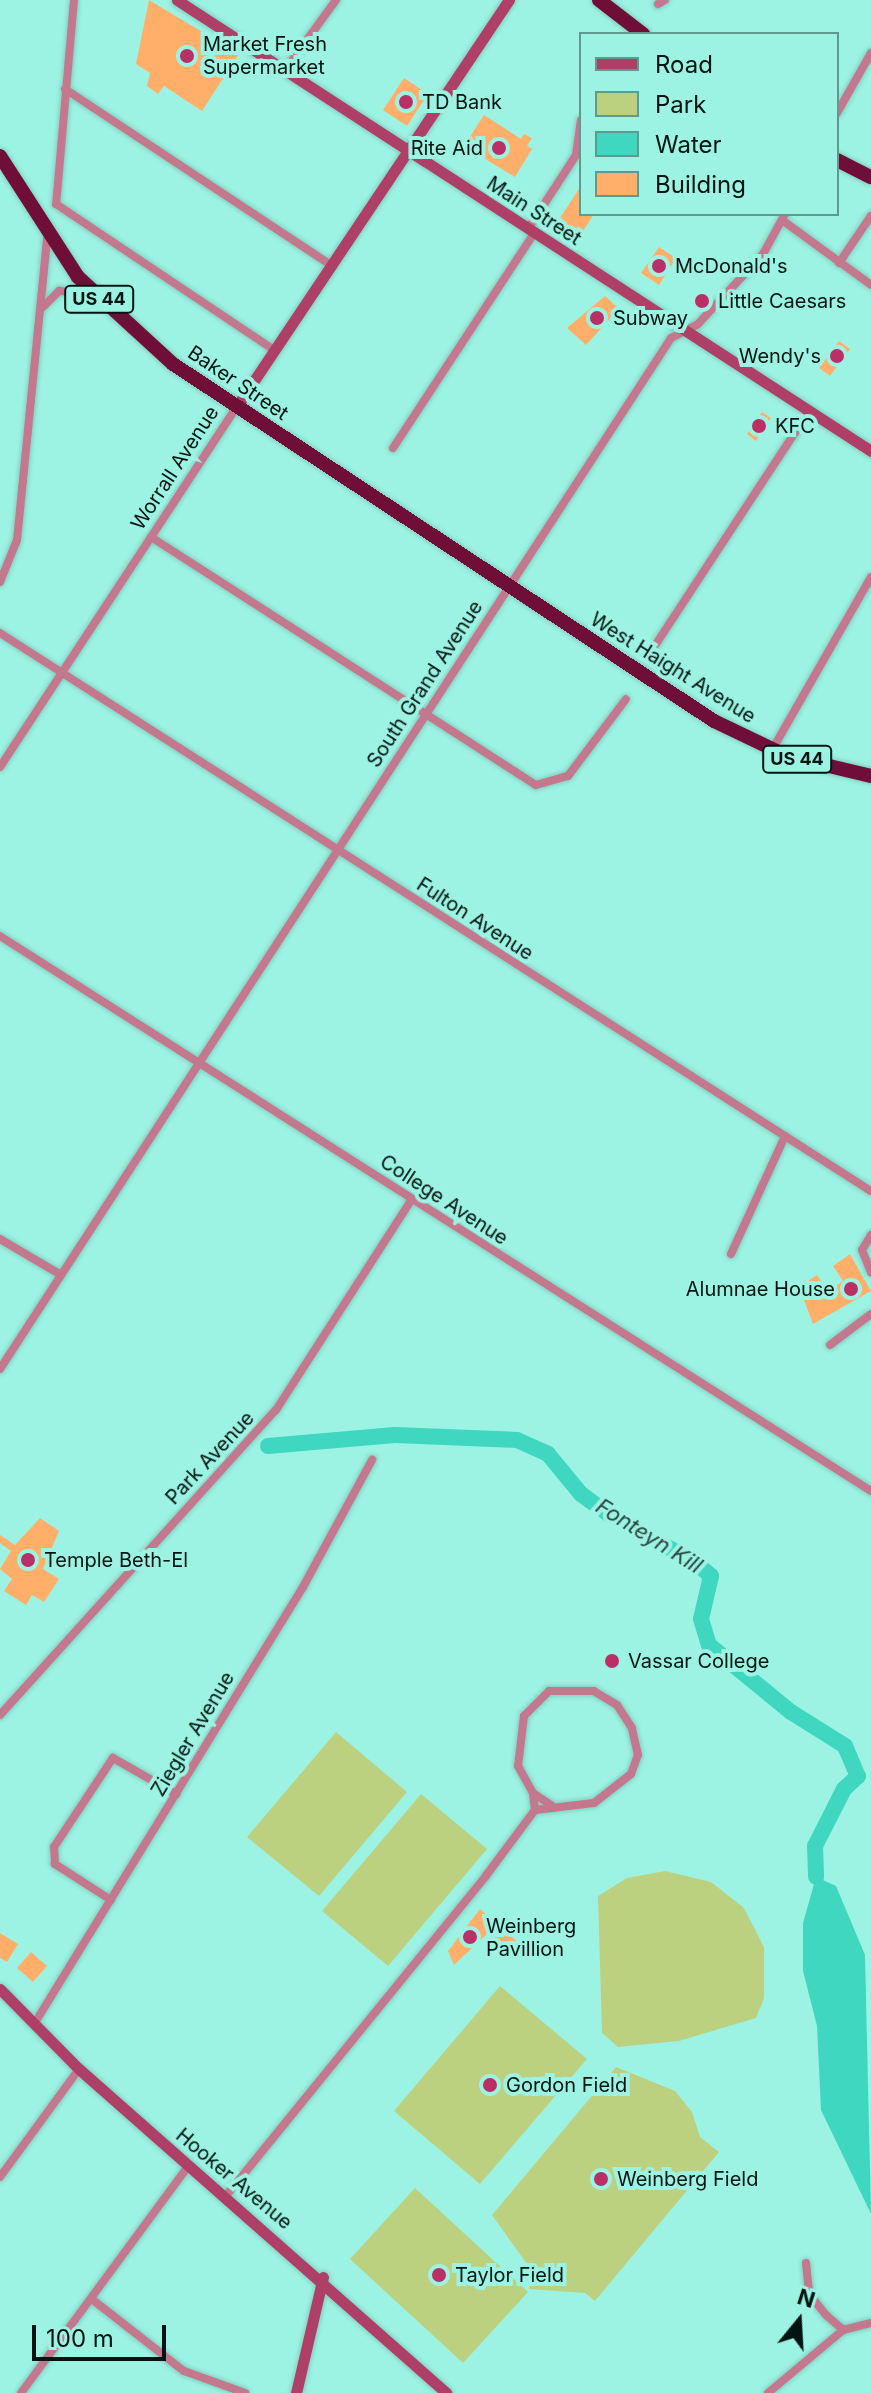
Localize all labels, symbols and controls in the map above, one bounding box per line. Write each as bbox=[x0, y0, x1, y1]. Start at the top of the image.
place label: Market Fresh Supermarket bbox=[203, 32, 327, 79]
legend bbox=[579, 32, 839, 216]
marker: Market Fresh Supermarket bbox=[178, 47, 196, 65]
text: Road bbox=[655, 50, 713, 79]
place label: TD Bank bbox=[422, 90, 502, 114]
text: Park bbox=[655, 90, 706, 119]
marker: TD Bank bbox=[397, 93, 415, 111]
text: Water bbox=[655, 130, 722, 159]
place label: Rite Aid bbox=[411, 136, 483, 160]
marker: Rite Aid bbox=[490, 139, 508, 157]
text: Building bbox=[655, 170, 746, 199]
street label: Main Street bbox=[482, 172, 586, 250]
place label: McDonald's bbox=[675, 254, 788, 278]
marker: McDonald's bbox=[650, 257, 668, 275]
road number: US 44 bbox=[63, 285, 135, 313]
place label: Little Caesars bbox=[718, 289, 846, 313]
marker: Little Caesars bbox=[693, 292, 711, 310]
place label: Subway bbox=[613, 306, 688, 330]
marker: Subway bbox=[588, 309, 606, 327]
street label: Baker Street bbox=[183, 341, 293, 425]
place label: Wendy's bbox=[739, 344, 821, 368]
marker: Wendy's bbox=[828, 347, 846, 365]
street label: Worrall Avenue bbox=[126, 402, 224, 534]
place label: KFC bbox=[775, 414, 815, 438]
marker: KFC bbox=[750, 417, 768, 435]
street label: South Grand Avenue bbox=[362, 596, 488, 772]
street label: West Haight Avenue bbox=[586, 607, 760, 729]
road number: US 44 bbox=[761, 745, 833, 773]
street label: Fulton Avenue bbox=[412, 872, 538, 966]
street label: College Avenue bbox=[376, 1150, 512, 1250]
place label: Alumnae House bbox=[686, 1277, 835, 1301]
marker: Alumnae House bbox=[842, 1280, 860, 1298]
street label: Park Avenue bbox=[161, 1406, 259, 1510]
water label: Fonteyn Kill bbox=[591, 1493, 707, 1579]
place label: Temple Beth-El bbox=[44, 1548, 188, 1572]
marker: Temple Beth-El bbox=[19, 1551, 37, 1569]
place label: Vassar College bbox=[628, 1649, 769, 1673]
marker: Vassar College bbox=[603, 1652, 621, 1670]
street label: Ziegler Avenue bbox=[146, 1667, 240, 1801]
place label: Weinberg Pavillion bbox=[486, 1914, 576, 1961]
marker: Weinberg Pavillion bbox=[461, 1928, 479, 1946]
place label: Gordon Field bbox=[506, 2073, 627, 2097]
marker: Gordon Field bbox=[481, 2076, 499, 2094]
street label: Hooker Avenue bbox=[171, 2123, 297, 2235]
place label: Weinberg Field bbox=[617, 2167, 758, 2191]
marker: Weinberg Field bbox=[592, 2170, 610, 2188]
place label: Taylor Field bbox=[455, 2263, 564, 2287]
marker: Taylor Field bbox=[430, 2266, 448, 2284]
north arrow bbox=[759, 2281, 839, 2361]
text: N bbox=[794, 2283, 818, 2313]
scale bar bbox=[36, 2309, 170, 2359]
text: 100 m bbox=[46, 2324, 114, 2353]

